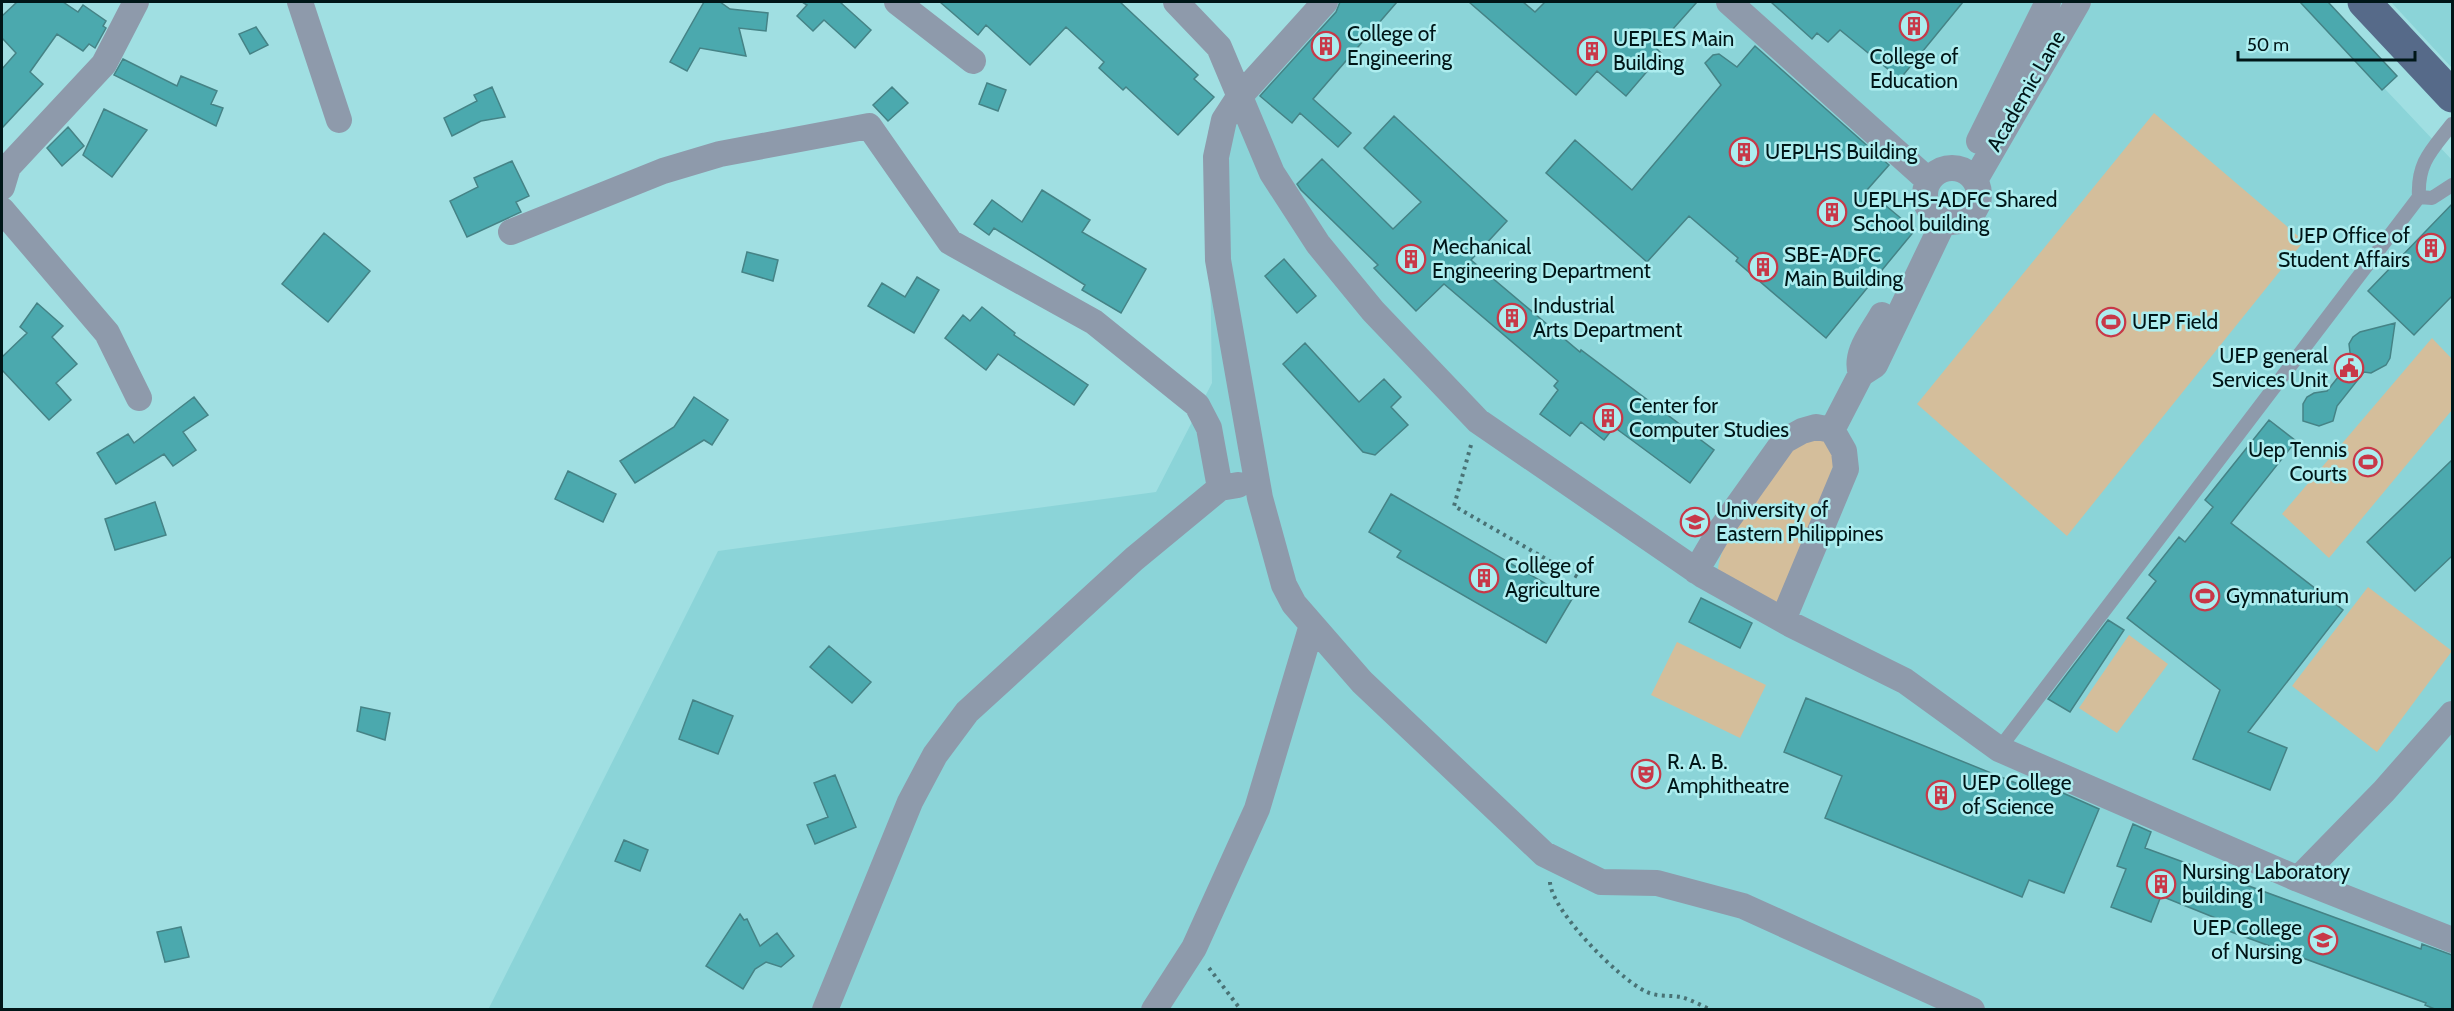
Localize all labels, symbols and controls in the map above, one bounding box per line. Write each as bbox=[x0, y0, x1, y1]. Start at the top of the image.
building icon: College of Education bbox=[1898, 10, 1930, 42]
place label: College of Engineering bbox=[1347, 21, 1453, 70]
scale bar bbox=[2238, 24, 2415, 62]
place label: UEPLES Main Building bbox=[1613, 26, 1734, 75]
street label: Academic Lane bbox=[1981, 26, 2070, 155]
building icon: College of Engineering bbox=[1310, 30, 1342, 62]
text: 50 m bbox=[2247, 34, 2289, 56]
building icon: UEPLES Main Building bbox=[1576, 35, 1608, 67]
place label: College of Education bbox=[1869, 44, 1959, 93]
building icon: UEPLHS Building bbox=[1728, 136, 1760, 168]
place label: UEPLHS Building bbox=[1765, 139, 1918, 164]
place label: UEPLHS-ADFC Shared School building bbox=[1853, 187, 2057, 236]
building icon: UEPLHS-ADFC Shared School building bbox=[1816, 196, 1848, 228]
place label: UEP Office of Student Affairs bbox=[2278, 223, 2410, 272]
building icon: UEP Office of Student Affairs bbox=[2415, 232, 2447, 264]
place label: Mechanical Engineering Department bbox=[1432, 234, 1651, 283]
place label: SBE-ADFC Main Building bbox=[1784, 242, 1904, 291]
building icon: Mechanical Engineering Department bbox=[1395, 243, 1427, 275]
building icon: SBE-ADFC Main Building bbox=[1747, 251, 1779, 283]
place label: Industrial Arts Department bbox=[1533, 293, 1682, 342]
building icon: Industrial Arts Department bbox=[1496, 302, 1528, 334]
sports icon: UEP Field bbox=[2095, 306, 2127, 338]
place label: UEP Field bbox=[2132, 309, 2218, 334]
place label: UEP general Services Unit bbox=[2212, 343, 2328, 392]
public building icon: UEP general Services Unit bbox=[2333, 352, 2365, 384]
place label: Center for Computer Studies bbox=[1629, 393, 1789, 442]
building icon: Center for Computer Studies bbox=[1592, 402, 1624, 434]
place label: Uep Tennis Courts bbox=[2248, 437, 2347, 486]
sports icon: Uep Tennis Courts bbox=[2352, 446, 2384, 478]
place label: University of Eastern Philippines bbox=[1716, 497, 1884, 546]
school or university icon: University of Eastern Philippines bbox=[1679, 506, 1711, 538]
place label: College of Agriculture bbox=[1505, 553, 1600, 602]
building icon: College of Agriculture bbox=[1468, 562, 1500, 594]
sports icon: Gymnaturium bbox=[2189, 580, 2221, 612]
place label: Gymnaturium bbox=[2226, 583, 2349, 608]
place label: R. A. B. Amphitheatre bbox=[1667, 749, 1789, 798]
theatre icon: R. A. B. Amphitheatre bbox=[1630, 758, 1662, 790]
place label: UEP College of Science bbox=[1962, 770, 2072, 819]
building icon: UEP College of Science bbox=[1925, 779, 1957, 811]
place label: Nursing Laboratory building 1 bbox=[2182, 859, 2351, 908]
building icon: Nursing Laboratory building 1 bbox=[2145, 868, 2177, 900]
place label: UEP College of Nursing bbox=[2192, 915, 2303, 964]
school or university icon: UEP College of Nursing bbox=[2307, 924, 2339, 956]

